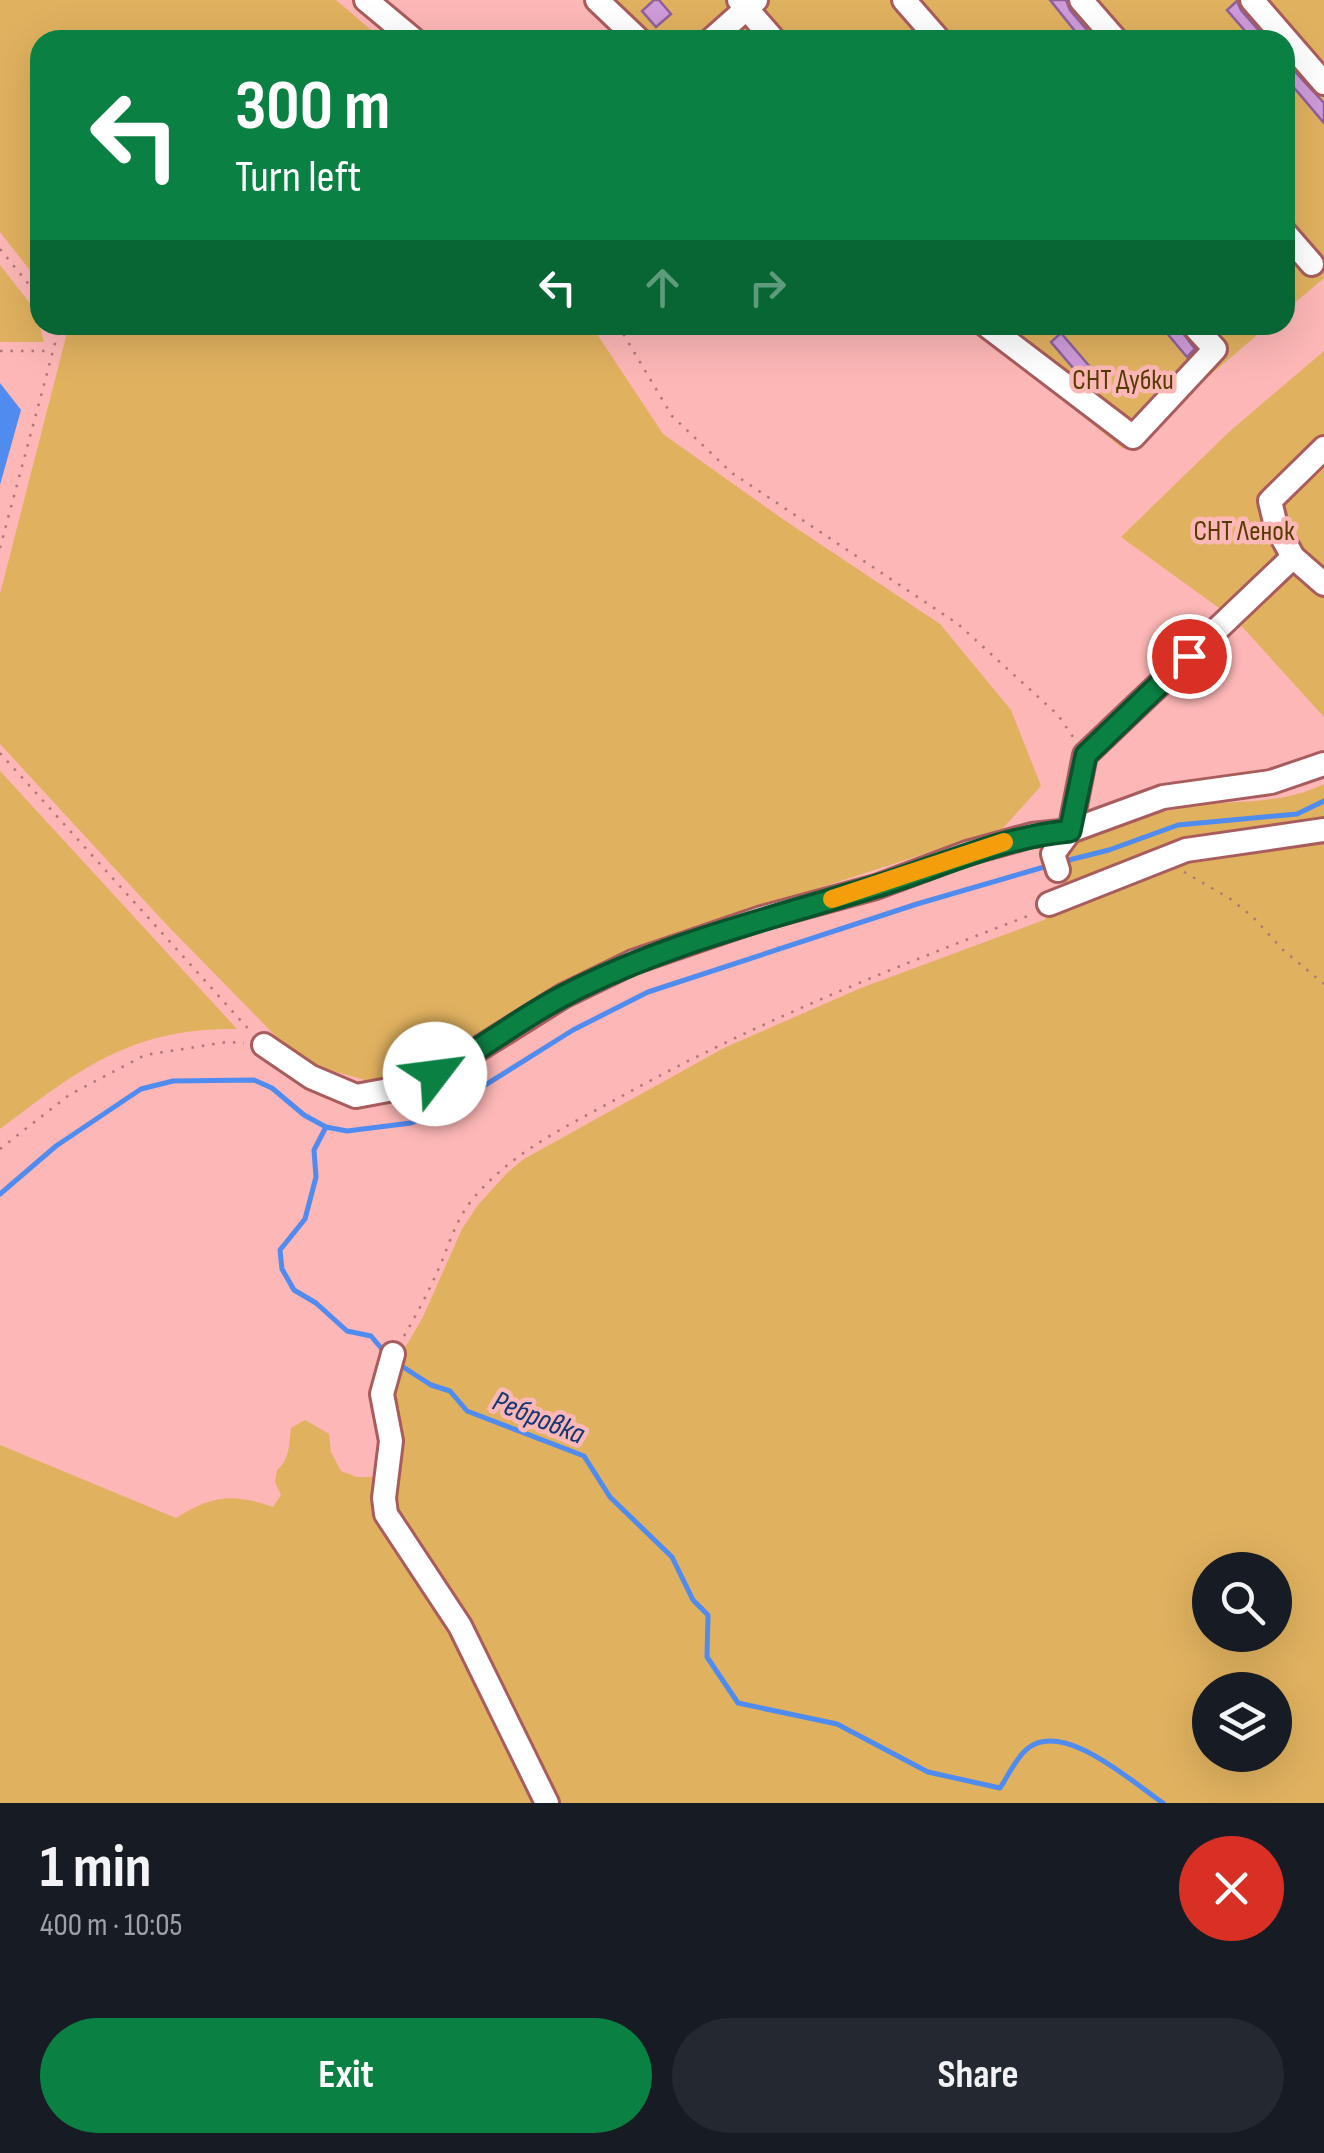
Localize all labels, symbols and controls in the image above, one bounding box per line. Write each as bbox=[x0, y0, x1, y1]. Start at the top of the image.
text: 300 m bbox=[235, 65, 390, 149]
icon: left bbox=[70, 70, 200, 200]
text: Turn left bbox=[235, 150, 361, 205]
icon: left bbox=[530, 260, 585, 315]
icon: ahead bbox=[635, 260, 690, 315]
icon: right bbox=[740, 260, 795, 315]
park label: СНТ Дубки bbox=[1072, 364, 1174, 397]
park label: СНТ Ленок bbox=[1194, 515, 1295, 548]
pin bbox=[1147, 614, 1232, 699]
icon: arrive bbox=[1162, 629, 1217, 684]
position arrow bbox=[383, 1022, 487, 1126]
water label: Ребровка bbox=[487, 1383, 590, 1453]
map controls bbox=[1192, 1552, 1292, 1772]
button: search bbox=[1192, 1552, 1292, 1652]
button: layers bbox=[1192, 1672, 1292, 1772]
text: 1 min bbox=[40, 1832, 152, 1904]
button: close bbox=[1179, 1836, 1284, 1941]
text: 400 m · 10:05 bbox=[40, 1906, 182, 1945]
button: Exit bbox=[40, 2018, 652, 2133]
button: Share bbox=[672, 2018, 1284, 2133]

